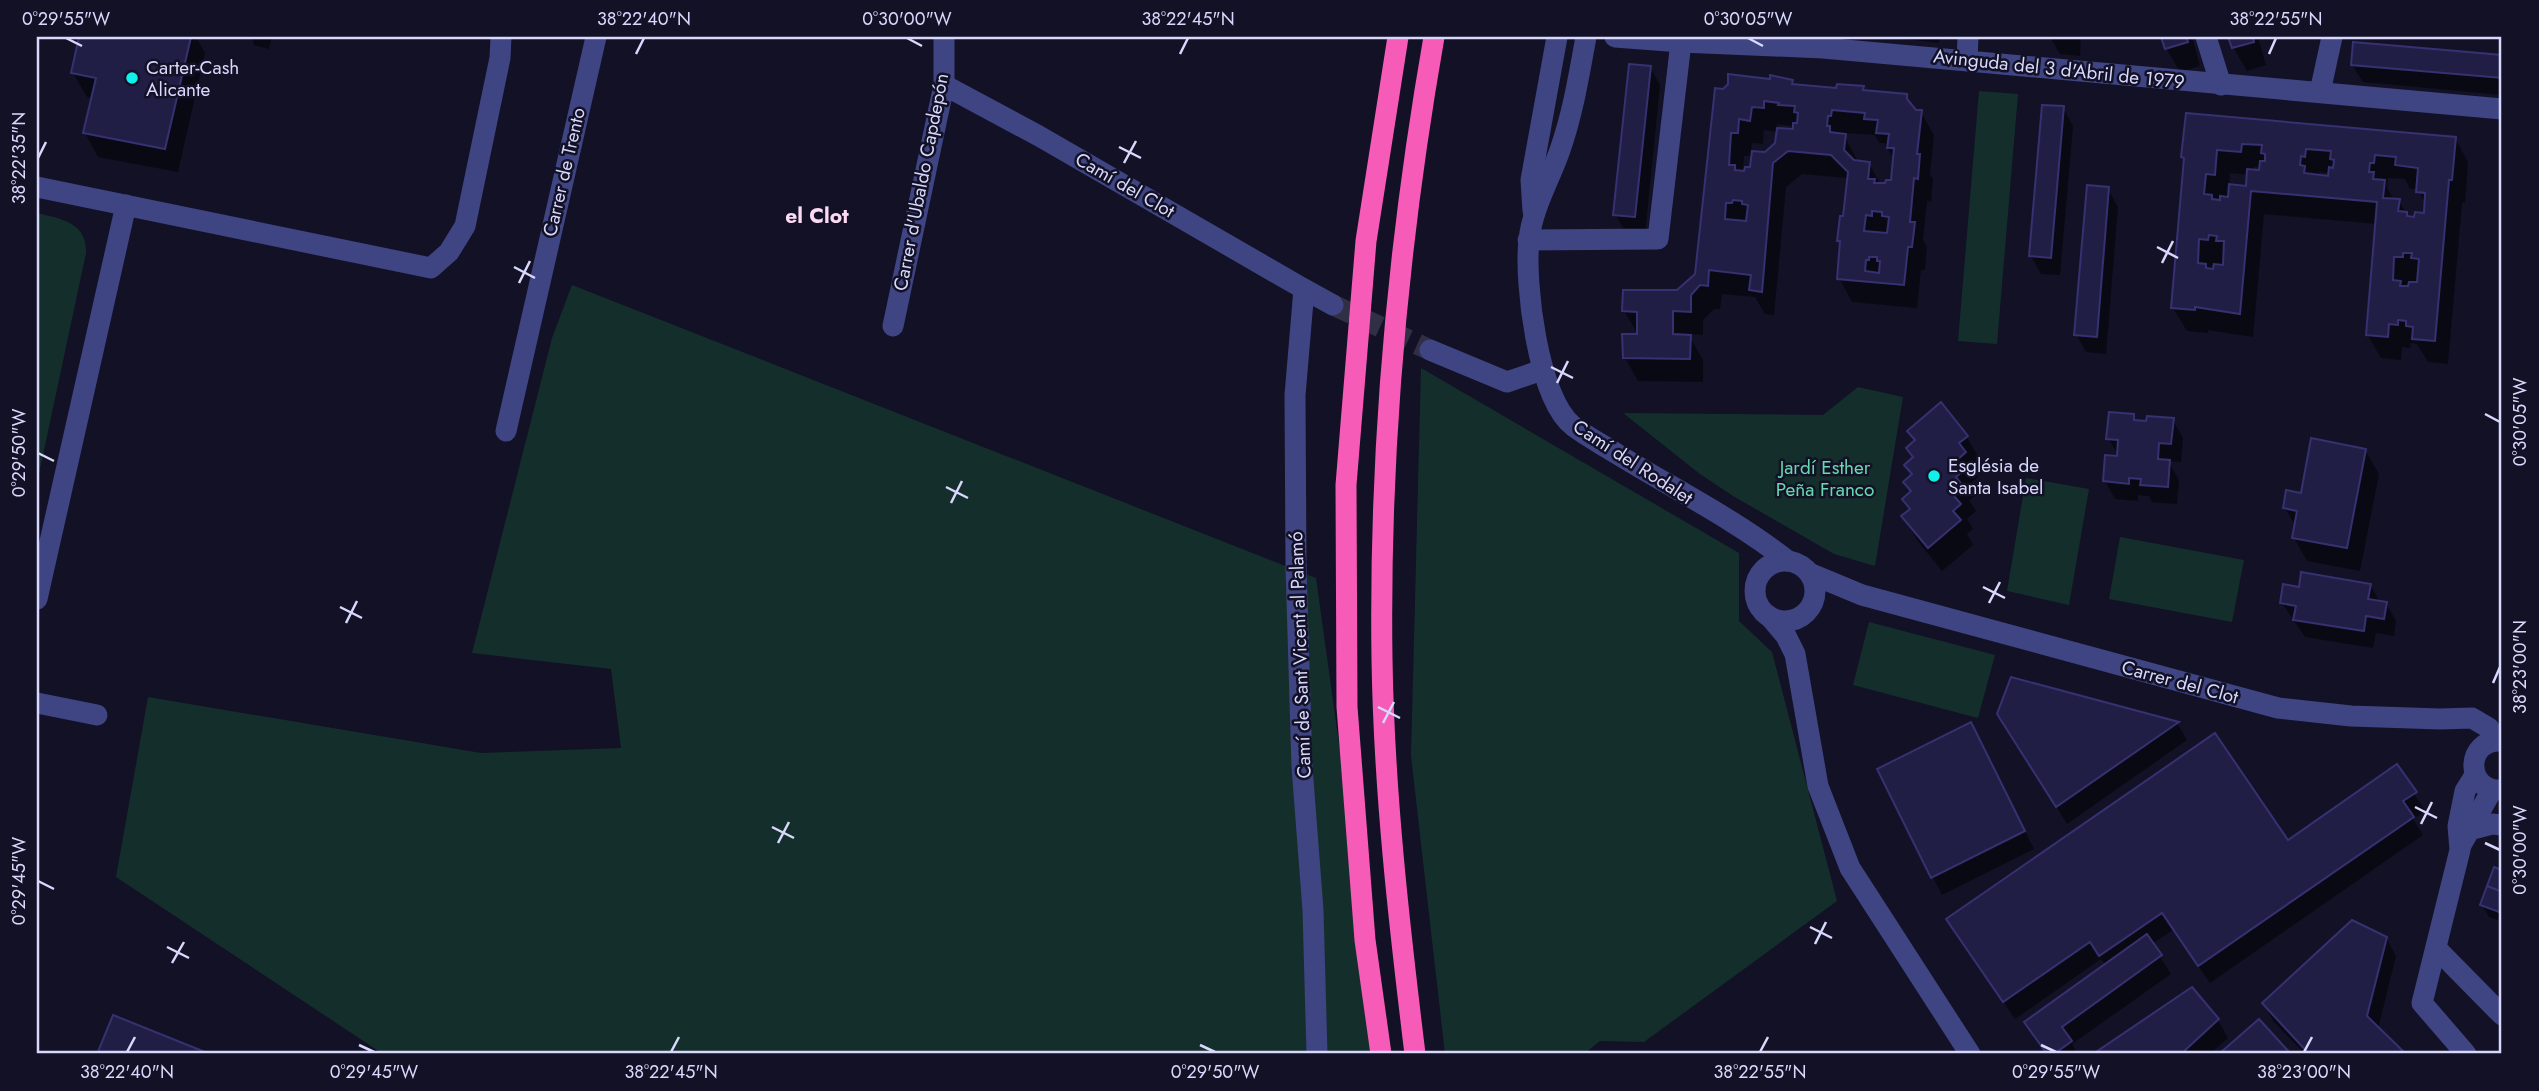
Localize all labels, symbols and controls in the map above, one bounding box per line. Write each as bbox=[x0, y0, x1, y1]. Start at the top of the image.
text: 0°29'55"W bbox=[22, 6, 110, 32]
text: 38°22'40"N bbox=[597, 6, 691, 32]
text: 0°30'00"W bbox=[862, 6, 952, 32]
text: 38°22'45"N bbox=[1141, 6, 1235, 32]
text: 0°30'05"W bbox=[1704, 6, 1793, 32]
text: 38°22'55"N bbox=[2230, 6, 2322, 32]
street label: Avinguda del 3 d'Abril de 1979 bbox=[1932, 42, 2186, 96]
place label: Carter-Cash Alicante bbox=[146, 54, 239, 103]
marker: Carter-Cash Alicante bbox=[124, 70, 140, 86]
street label: Carrer d'Ubaldo Capdepón bbox=[887, 71, 955, 293]
street label: Carrer de Trento bbox=[536, 105, 592, 239]
text: 38°22'35"N bbox=[6, 112, 32, 204]
street label: Camí del Clot bbox=[1070, 146, 1180, 225]
district label: el Clot bbox=[785, 201, 849, 231]
text: 0°30'05"W bbox=[2507, 377, 2533, 466]
text: 0°29'50"W bbox=[6, 408, 32, 497]
street label: Camí del Rodalet bbox=[1568, 413, 1699, 511]
place label: Església de Santa Isabel bbox=[1948, 452, 2043, 501]
park label: Jardí Esther Peña Franco bbox=[1776, 454, 1874, 503]
marker: Església de Santa Isabel bbox=[1926, 468, 1942, 484]
street label: Camí de Sant Vicent al Palamó bbox=[1282, 531, 1318, 779]
text: 38°23'00"N bbox=[2507, 620, 2533, 714]
street label: Carrer del Clot bbox=[2119, 653, 2242, 711]
text: 0°30'00"W bbox=[2507, 805, 2533, 895]
text: 0°29'45"W bbox=[6, 837, 32, 925]
text: 38°22'40"N bbox=[80, 1059, 174, 1085]
text: 0°29'45"W bbox=[330, 1059, 418, 1085]
text: 38°22'45"N bbox=[624, 1059, 718, 1085]
text: 0°29'50"W bbox=[1171, 1059, 1260, 1085]
text: 38°22'55"N bbox=[1714, 1059, 1806, 1085]
text: 0°29'55"W bbox=[2012, 1059, 2100, 1085]
text: 38°23'00"N bbox=[2257, 1059, 2351, 1085]

